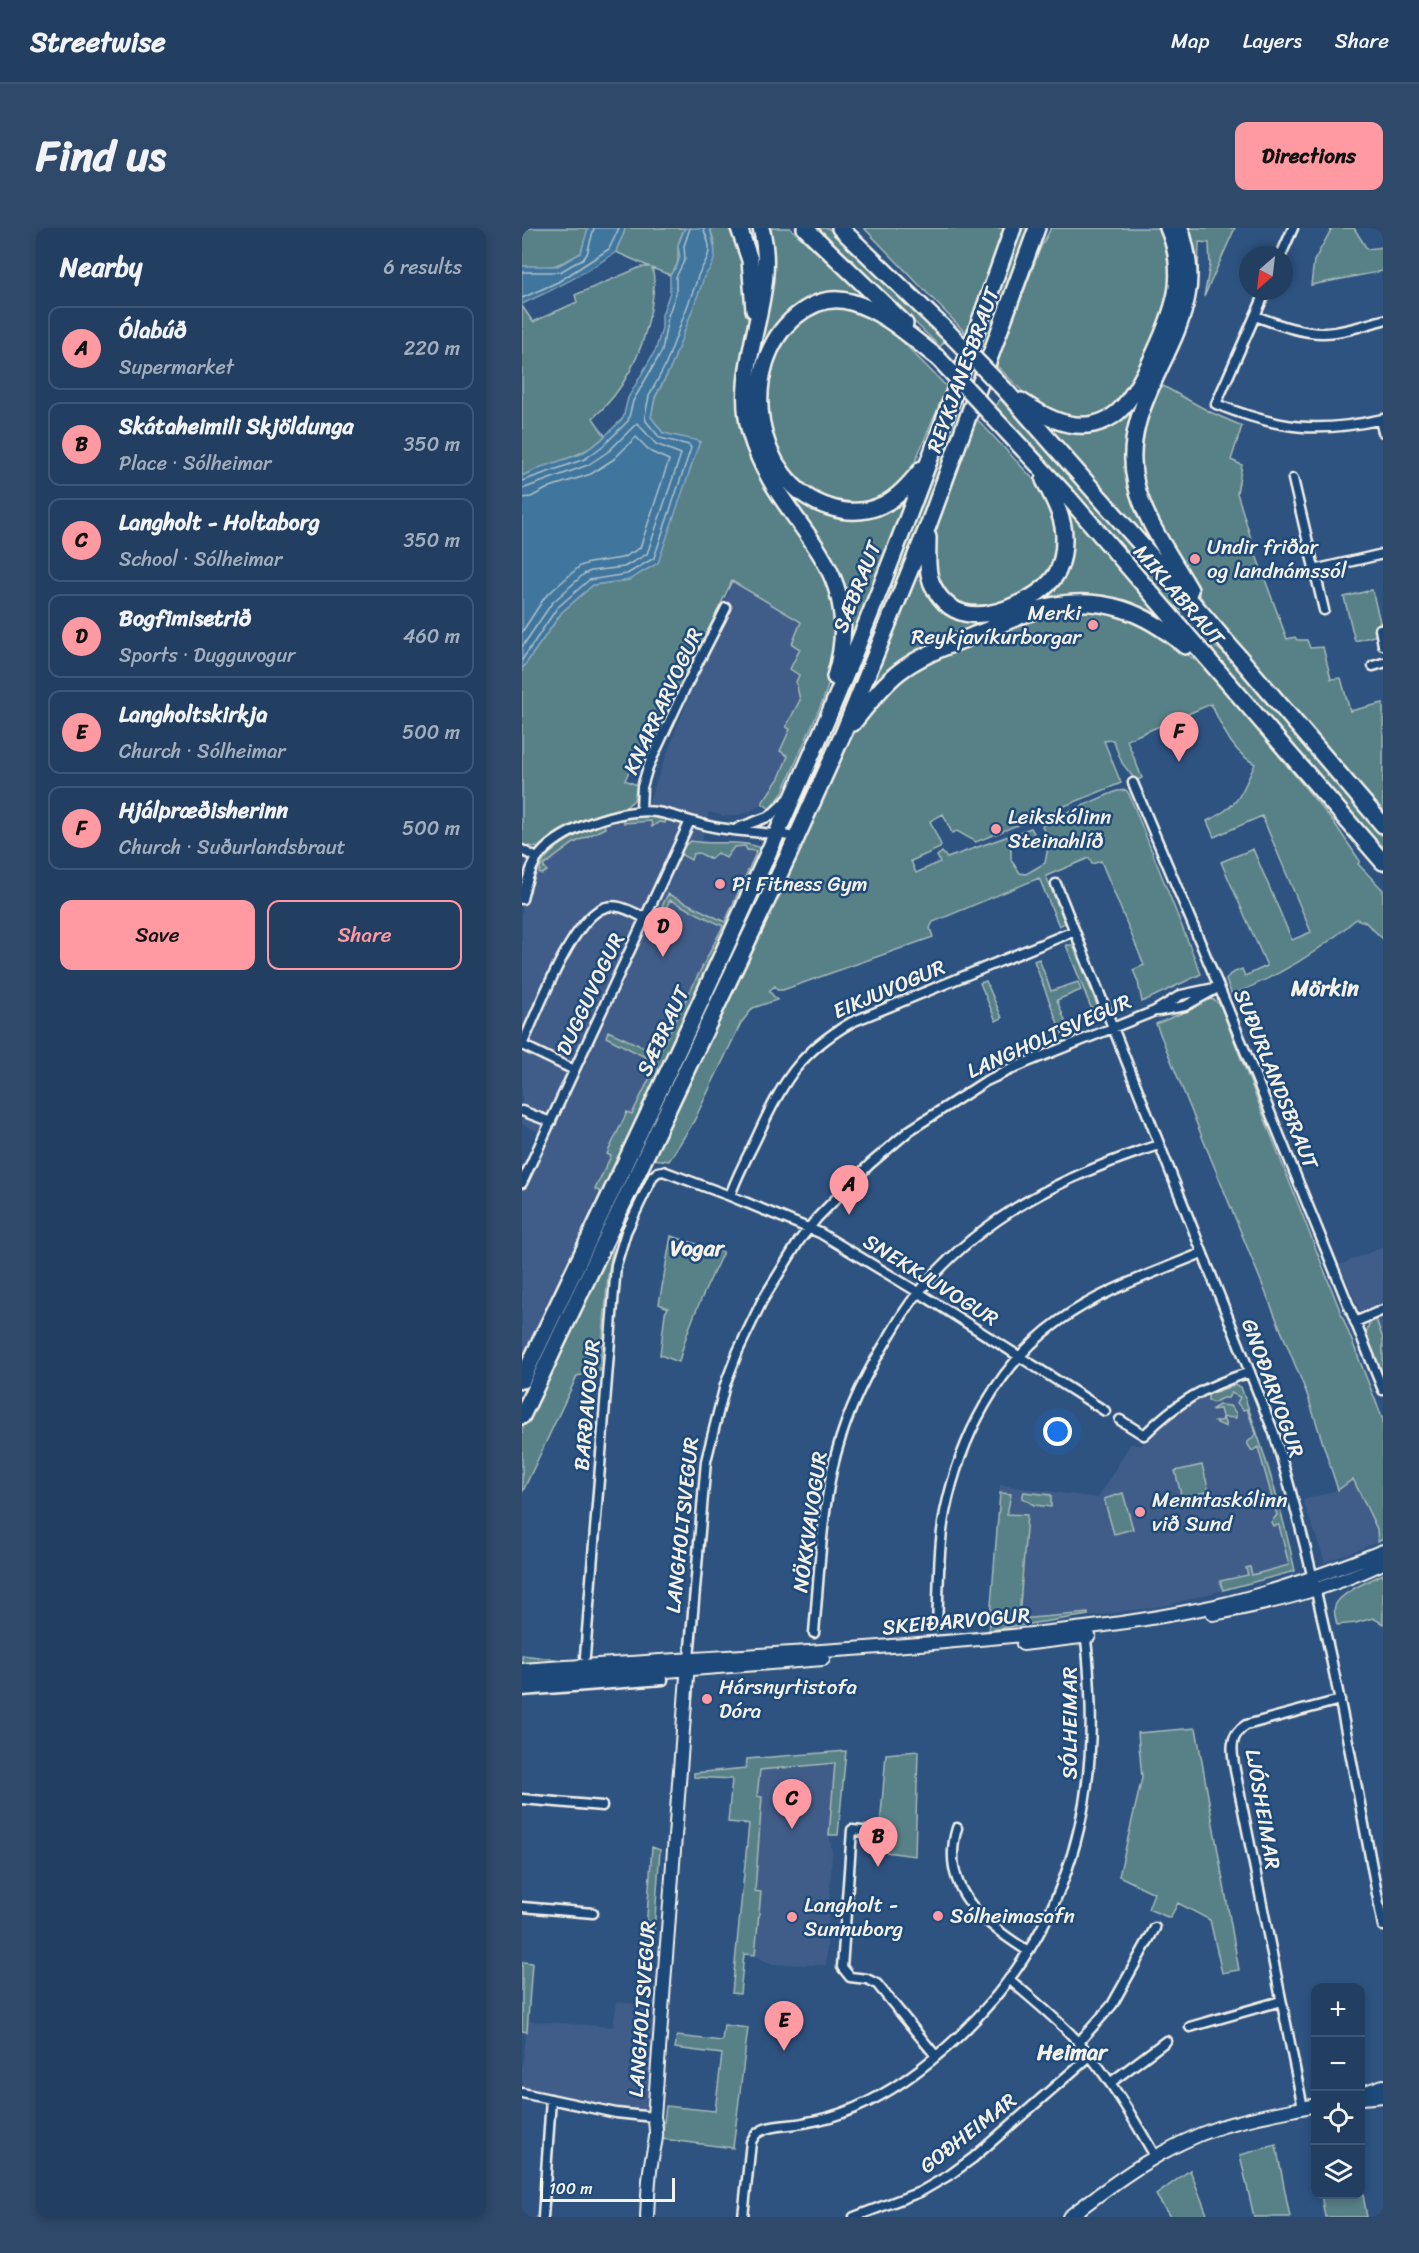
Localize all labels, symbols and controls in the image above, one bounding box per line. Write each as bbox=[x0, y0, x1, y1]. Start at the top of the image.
text: Streetwise bbox=[30, 17, 166, 66]
text: Map bbox=[1171, 22, 1210, 60]
text: Layers bbox=[1243, 22, 1302, 60]
text: Share bbox=[1335, 22, 1389, 60]
text: Find us bbox=[36, 119, 166, 193]
button: Directions bbox=[1235, 122, 1383, 190]
text: Nearby bbox=[60, 244, 142, 290]
north arrow bbox=[1239, 246, 1293, 300]
text: 6 results bbox=[383, 250, 462, 285]
street label: REYKJANESBRAUT bbox=[915, 280, 1011, 458]
text: Ólabúð bbox=[119, 311, 187, 350]
text: A bbox=[75, 331, 88, 366]
text: 220 m bbox=[404, 331, 460, 366]
text: Supermarket bbox=[119, 350, 234, 385]
text: Skátaheimili Skjöldunga bbox=[119, 407, 354, 446]
text: B bbox=[75, 427, 88, 462]
text: 350 m bbox=[404, 427, 460, 462]
text: Place · Sólheimar bbox=[119, 446, 271, 481]
text: Langholt - Holtaborg bbox=[119, 503, 320, 542]
text: C bbox=[75, 523, 88, 558]
text: 350 m bbox=[404, 523, 460, 558]
place label: Undir friðar og landnámssól bbox=[1207, 528, 1348, 590]
street label: SÆBRAUT bbox=[821, 534, 893, 639]
street label: MIKLABRAUT bbox=[1123, 535, 1236, 656]
text: School · Sólheimar bbox=[119, 542, 282, 577]
marker: Undir friðar og landnámssól bbox=[1188, 552, 1202, 566]
place label: Merki Reykjavíkurborgar bbox=[912, 594, 1082, 656]
text: Bogfimisetrið bbox=[119, 599, 251, 638]
marker: Merki Reykjavíkurborgar bbox=[1086, 618, 1100, 632]
text: D bbox=[76, 619, 87, 654]
text: 460 m bbox=[403, 619, 460, 654]
street label: KNARRARVOGUR bbox=[612, 621, 714, 781]
text: Sports · Dugguvogur bbox=[119, 638, 295, 673]
text: Langholtskirkja bbox=[119, 695, 267, 734]
pin: F bbox=[1160, 712, 1198, 762]
text: E bbox=[76, 715, 87, 750]
text: 500 m bbox=[402, 715, 460, 750]
text: Church · Sólheimar bbox=[119, 734, 285, 769]
text: Hjálpræðisherinn bbox=[119, 791, 288, 830]
place label: Leikskólinn Steinahlíð bbox=[1008, 798, 1111, 860]
text: F bbox=[76, 811, 87, 846]
text: 500 m bbox=[402, 811, 460, 846]
marker: Leikskólinn Steinahlíð bbox=[989, 822, 1003, 836]
text: Church · Suðurlandsbraut bbox=[119, 830, 346, 865]
place label: Pi Fitness Gym bbox=[732, 865, 868, 903]
marker: Pi Fitness Gym bbox=[713, 877, 727, 891]
button: Save bbox=[60, 900, 255, 970]
button: Share bbox=[267, 900, 462, 970]
pin: D bbox=[644, 908, 682, 957]
street label: DUGGUVOGUR bbox=[545, 926, 635, 1062]
street label: EIKJUVOGUR bbox=[826, 948, 952, 1030]
district label: Mörkin bbox=[1290, 969, 1359, 1008]
street label: SÆBRAUT bbox=[625, 978, 701, 1083]
street label: LANGHOLTSVEGUR bbox=[960, 983, 1138, 1089]
street label: SUÐURLANDSBRAUT bbox=[1222, 983, 1330, 1176]
pin: A bbox=[830, 1166, 868, 1215]
street label: SNEKKJUVOGUR bbox=[855, 1223, 1007, 1337]
district label: Vogar bbox=[670, 1229, 726, 1268]
street label: GNOÐARVOGUR bbox=[1230, 1313, 1316, 1463]
street label: BARÐAVOGUR bbox=[562, 1337, 612, 1472]
your location bbox=[1043, 1417, 1072, 1446]
street label: LANGHOLTSVEGUR bbox=[654, 1435, 710, 1615]
street label: NÖKKVAVOGUR bbox=[781, 1449, 839, 1595]
place label: Menntaskólinn við Sund bbox=[1152, 1481, 1287, 1543]
marker: Menntaskólinn við Sund bbox=[1133, 1505, 1147, 1519]
street label: SKEIÐARVOGUR bbox=[881, 1596, 1031, 1646]
street label: SÓLHEIMAR bbox=[1051, 1666, 1089, 1780]
place label: Hársnyrtistofa Dóra bbox=[719, 1668, 857, 1730]
marker: Hársnyrtistofa Dóra bbox=[700, 1692, 714, 1706]
street label: LJÓSHEIMAR bbox=[1234, 1746, 1292, 1872]
pin: C bbox=[772, 1780, 812, 1829]
pin: B bbox=[858, 1818, 898, 1867]
place label: Langholt - Sunnuborg bbox=[804, 1886, 904, 1948]
place label: Sólheimasafn bbox=[950, 1897, 1075, 1935]
marker: Sólheimasafn bbox=[931, 1909, 945, 1923]
marker: Langholt - Sunnuborg bbox=[785, 1910, 799, 1924]
street label: LANGHOLTSVEGUR bbox=[617, 1919, 667, 2099]
map controls bbox=[1311, 1983, 1365, 2199]
button: + bbox=[1311, 1983, 1365, 2037]
pin: E bbox=[764, 2002, 804, 2051]
district label: Heimar bbox=[1036, 2033, 1109, 2072]
button: − bbox=[1311, 2037, 1365, 2091]
street label: GOÐHEIMAR bbox=[911, 2082, 1025, 2184]
button: locate bbox=[1311, 2091, 1365, 2145]
button: layers bbox=[1311, 2145, 1365, 2199]
text: 100 m bbox=[549, 2174, 593, 2203]
scale bar bbox=[540, 2175, 675, 2202]

